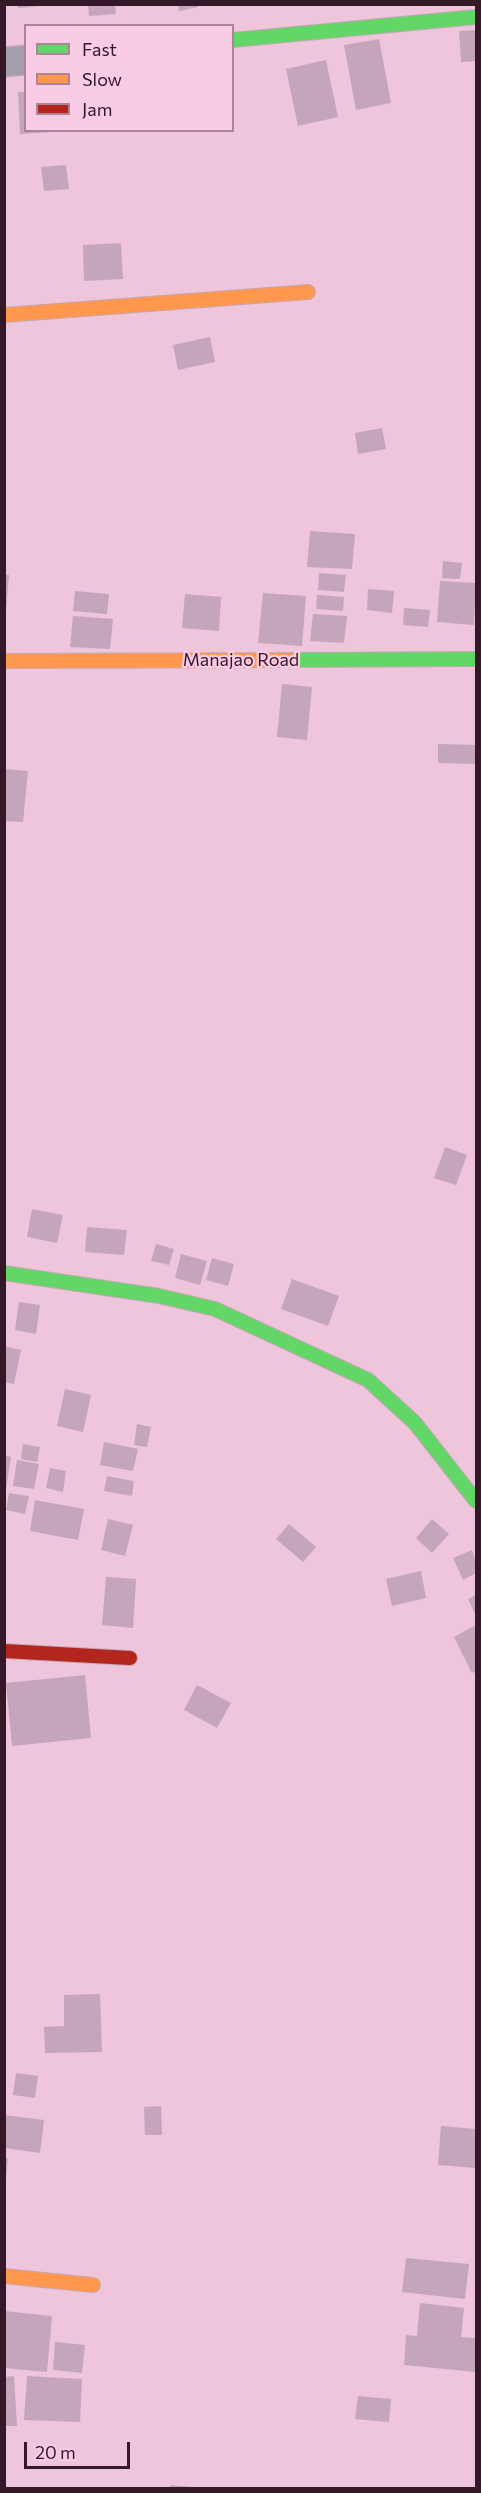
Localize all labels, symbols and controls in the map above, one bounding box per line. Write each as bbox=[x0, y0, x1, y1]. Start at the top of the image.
legend bbox=[24, 24, 234, 132]
text: Fast bbox=[82, 38, 117, 60]
text: Slow bbox=[82, 68, 122, 90]
text: Jam bbox=[82, 98, 112, 120]
street label: Manajao Road bbox=[183, 649, 299, 671]
scale bar bbox=[27, 2430, 134, 2468]
text: 20 m bbox=[35, 2441, 76, 2463]

